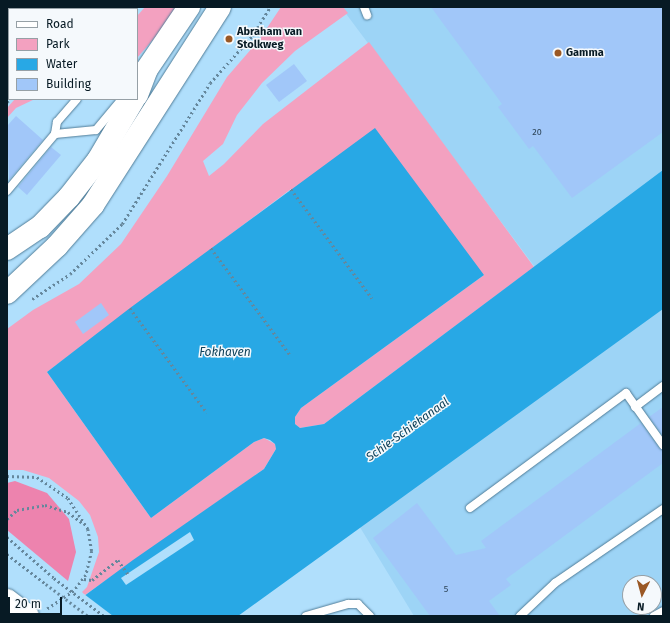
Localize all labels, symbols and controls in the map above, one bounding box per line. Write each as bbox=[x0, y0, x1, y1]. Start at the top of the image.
legend bbox=[8, 8, 138, 100]
text: Road bbox=[46, 17, 74, 31]
place label: Abraham van Stolkweg bbox=[237, 26, 302, 52]
marker: Abraham van Stolkweg bbox=[224, 34, 234, 44]
text: Park bbox=[46, 37, 70, 51]
place label: Gamma bbox=[566, 46, 604, 60]
marker: Gamma bbox=[553, 48, 563, 58]
text: Water bbox=[46, 57, 77, 71]
text: Building bbox=[46, 77, 91, 91]
house number: 20 bbox=[532, 127, 542, 137]
water label: Fokhaven bbox=[199, 346, 251, 360]
water label: Schie-Schiekanaal bbox=[364, 395, 452, 465]
north arrow bbox=[622, 575, 662, 615]
house number: 5 bbox=[444, 584, 448, 594]
scale bar bbox=[10, 589, 64, 615]
text: 20 m bbox=[15, 597, 41, 611]
text: N bbox=[636, 600, 645, 613]

